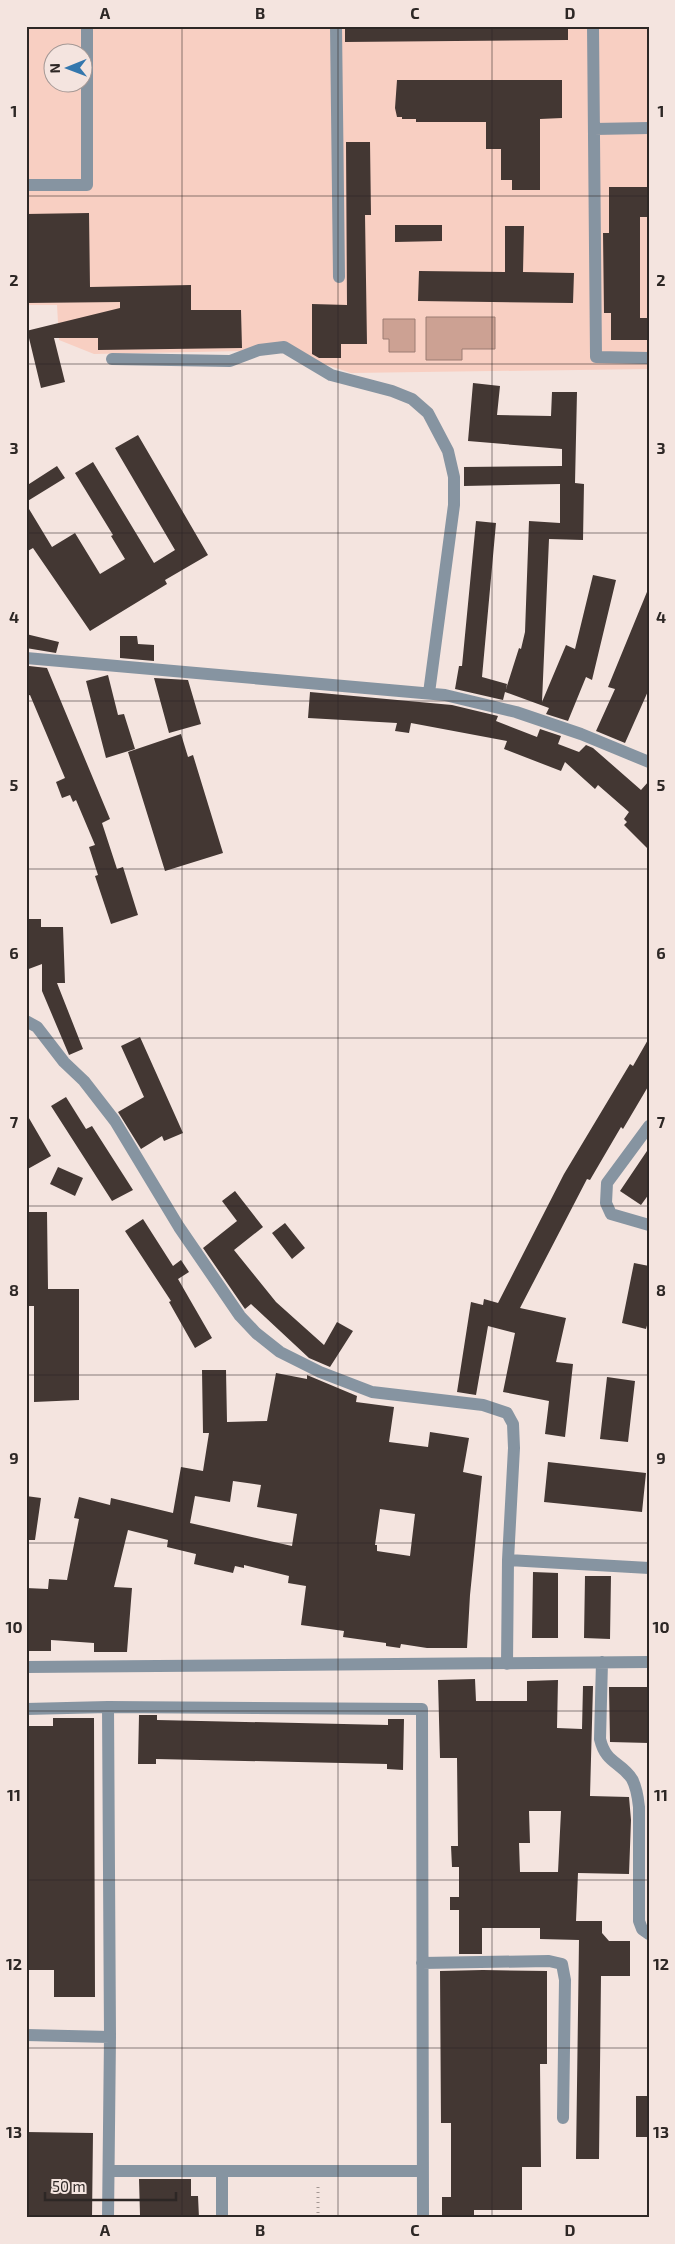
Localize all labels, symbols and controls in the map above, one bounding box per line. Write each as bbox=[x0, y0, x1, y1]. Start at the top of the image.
text: A bbox=[100, 3, 111, 22]
text: B bbox=[255, 3, 265, 22]
text: C bbox=[410, 3, 420, 22]
text: D bbox=[565, 3, 576, 22]
north arrow bbox=[42, 42, 92, 92]
text: N bbox=[46, 63, 63, 73]
text: 1 bbox=[11, 101, 17, 120]
text: 1 bbox=[658, 101, 664, 120]
text: 2 bbox=[9, 270, 19, 289]
text: 2 bbox=[656, 270, 666, 289]
text: 3 bbox=[9, 438, 19, 457]
text: 3 bbox=[656, 438, 666, 457]
text: 4 bbox=[9, 607, 19, 626]
text: 4 bbox=[656, 607, 666, 626]
text: 5 bbox=[10, 775, 19, 794]
text: 5 bbox=[657, 775, 666, 794]
text: 6 bbox=[9, 943, 19, 962]
text: 6 bbox=[656, 943, 666, 962]
text: 7 bbox=[10, 1112, 19, 1131]
text: 7 bbox=[657, 1112, 666, 1131]
text: 8 bbox=[9, 1280, 19, 1299]
text: 8 bbox=[656, 1280, 666, 1299]
text: 9 bbox=[9, 1448, 19, 1467]
text: 9 bbox=[656, 1448, 666, 1467]
text: 10 bbox=[5, 1617, 23, 1636]
text: 10 bbox=[652, 1617, 670, 1636]
text: 11 bbox=[7, 1785, 21, 1804]
text: 11 bbox=[654, 1785, 668, 1804]
text: 12 bbox=[6, 1954, 22, 1973]
text: 12 bbox=[653, 1954, 669, 1973]
text: 13 bbox=[6, 2122, 22, 2141]
text: 13 bbox=[653, 2122, 669, 2141]
scale bar bbox=[45, 2169, 176, 2201]
text: 50 m bbox=[52, 2177, 86, 2195]
text: A bbox=[100, 2220, 111, 2239]
text: B bbox=[255, 2220, 265, 2239]
text: C bbox=[410, 2220, 420, 2239]
text: D bbox=[565, 2220, 576, 2239]

